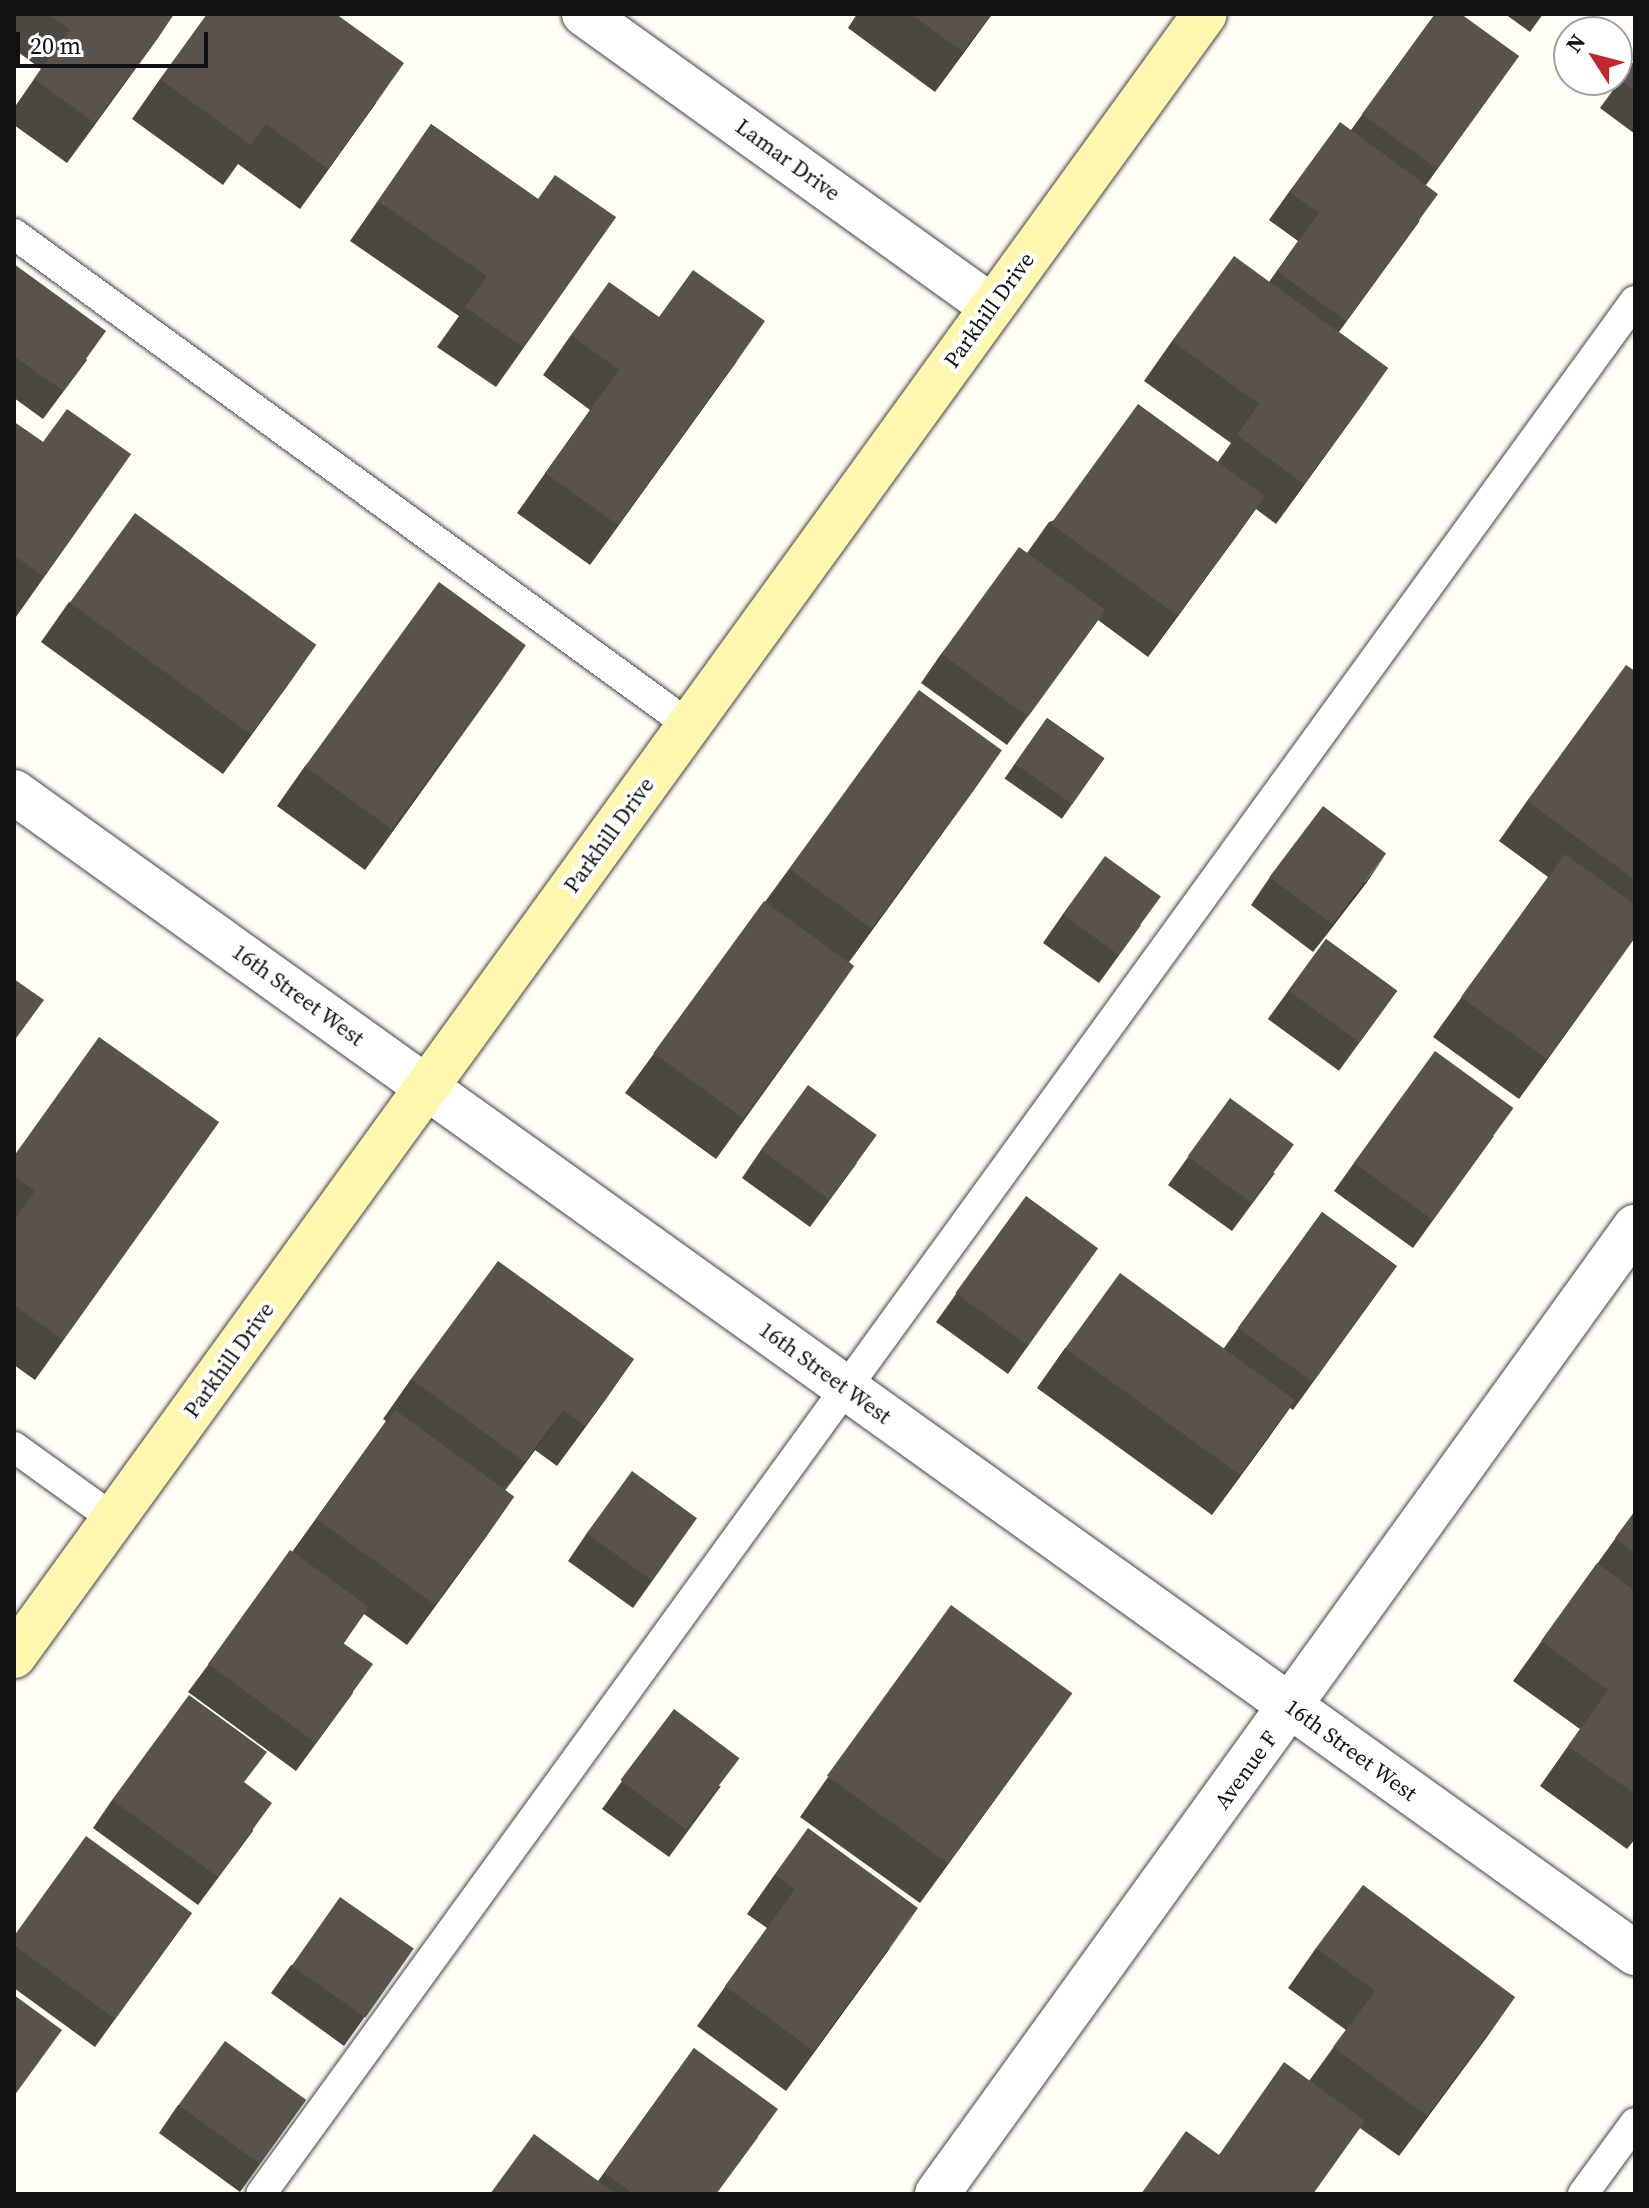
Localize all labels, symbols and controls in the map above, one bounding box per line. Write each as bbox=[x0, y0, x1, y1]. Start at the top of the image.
scale bar bbox=[20, 16, 212, 66]
north arrow bbox=[1553, 16, 1633, 96]
text: N bbox=[1558, 28, 1592, 58]
text: 20 m bbox=[30, 29, 81, 62]
street label: Lamar Drive bbox=[731, 113, 845, 207]
street label: Parkhill Drive bbox=[938, 247, 1040, 373]
street label: Parkhill Drive bbox=[558, 772, 660, 898]
street label: 16th Street West bbox=[227, 938, 369, 1052]
street label: Parkhill Drive bbox=[178, 1297, 280, 1423]
street label: 16th Street West bbox=[754, 1316, 896, 1430]
street label: 16th Street West bbox=[1280, 1693, 1422, 1807]
street label: Avenue F bbox=[1209, 1726, 1283, 1814]

